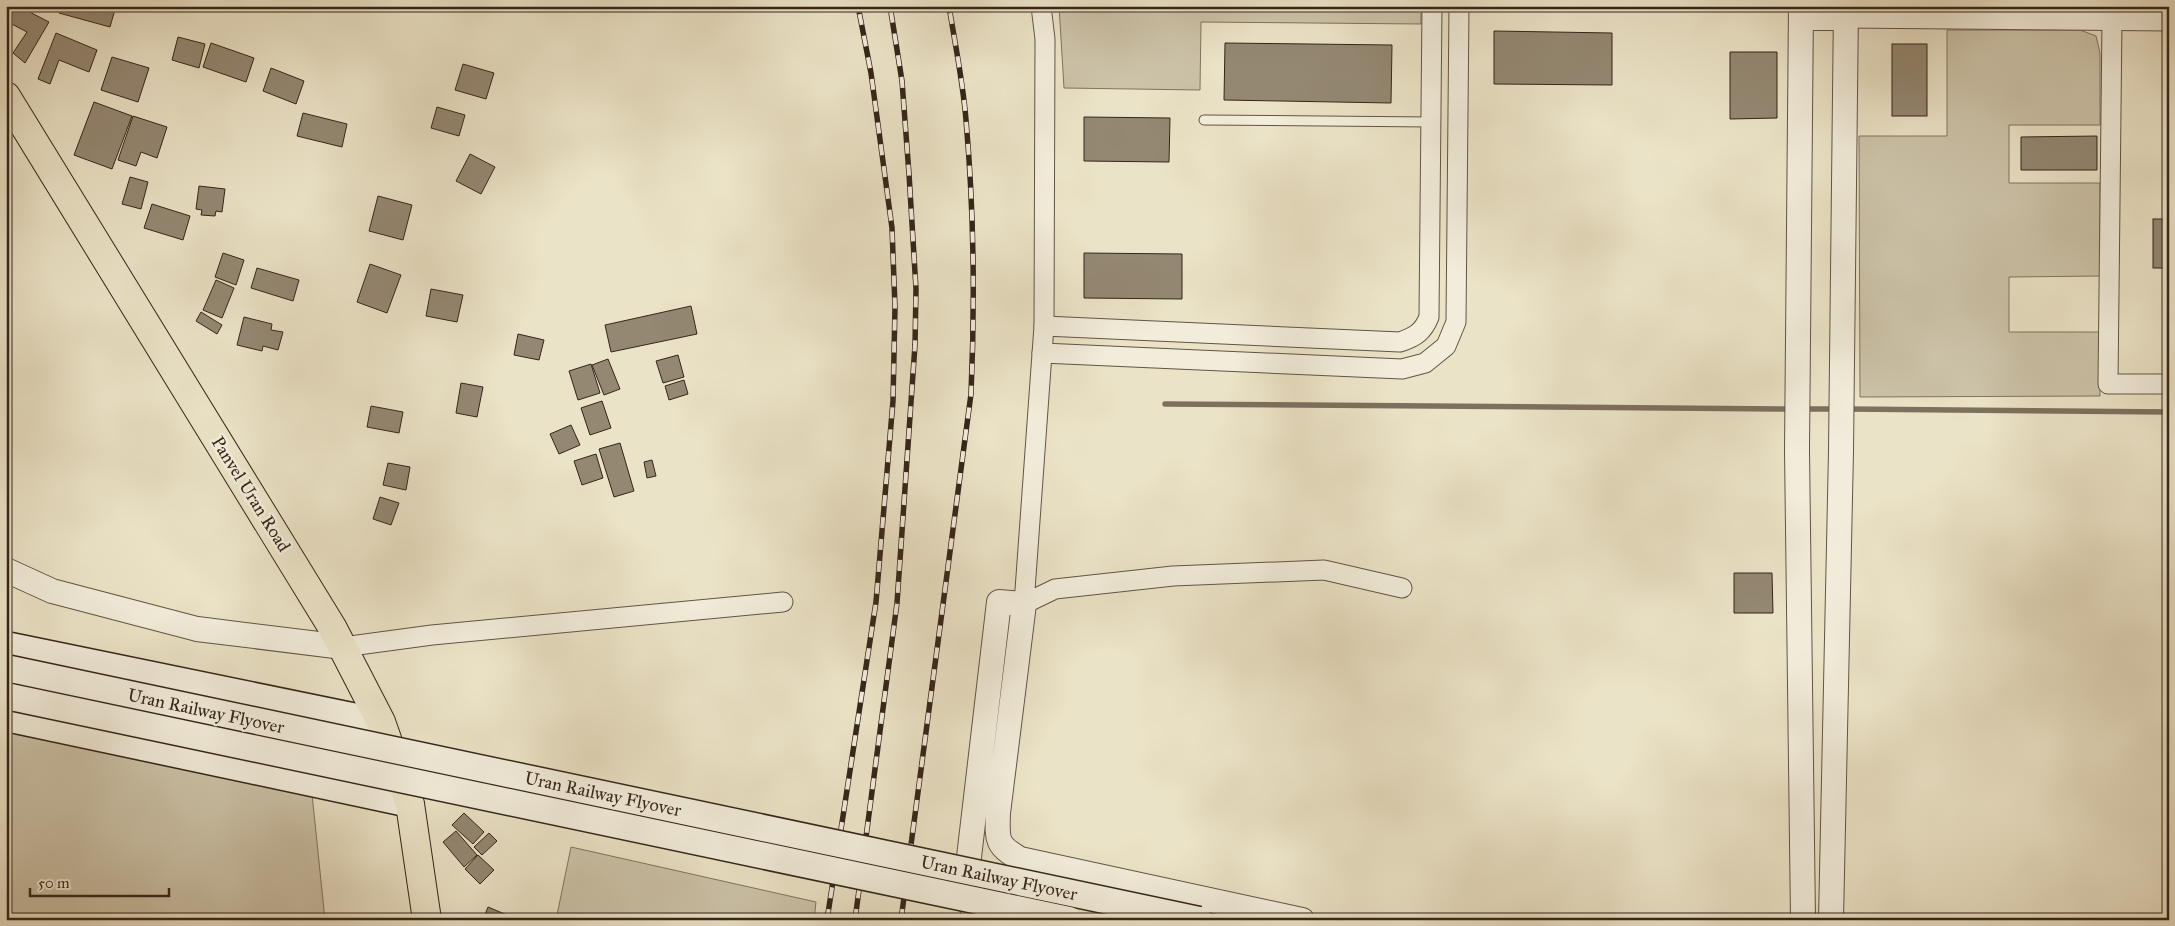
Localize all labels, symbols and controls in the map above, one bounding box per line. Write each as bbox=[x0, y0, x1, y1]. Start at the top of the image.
street label: Panvel Uran Road bbox=[207, 432, 295, 556]
street label: Uran Railway Flyover bbox=[126, 684, 287, 738]
street label: Uran Railway Flyover bbox=[523, 767, 684, 821]
street label: Uran Railway Flyover bbox=[919, 851, 1080, 905]
scale bar bbox=[30, 866, 169, 898]
text: 50 m bbox=[38, 874, 70, 892]

